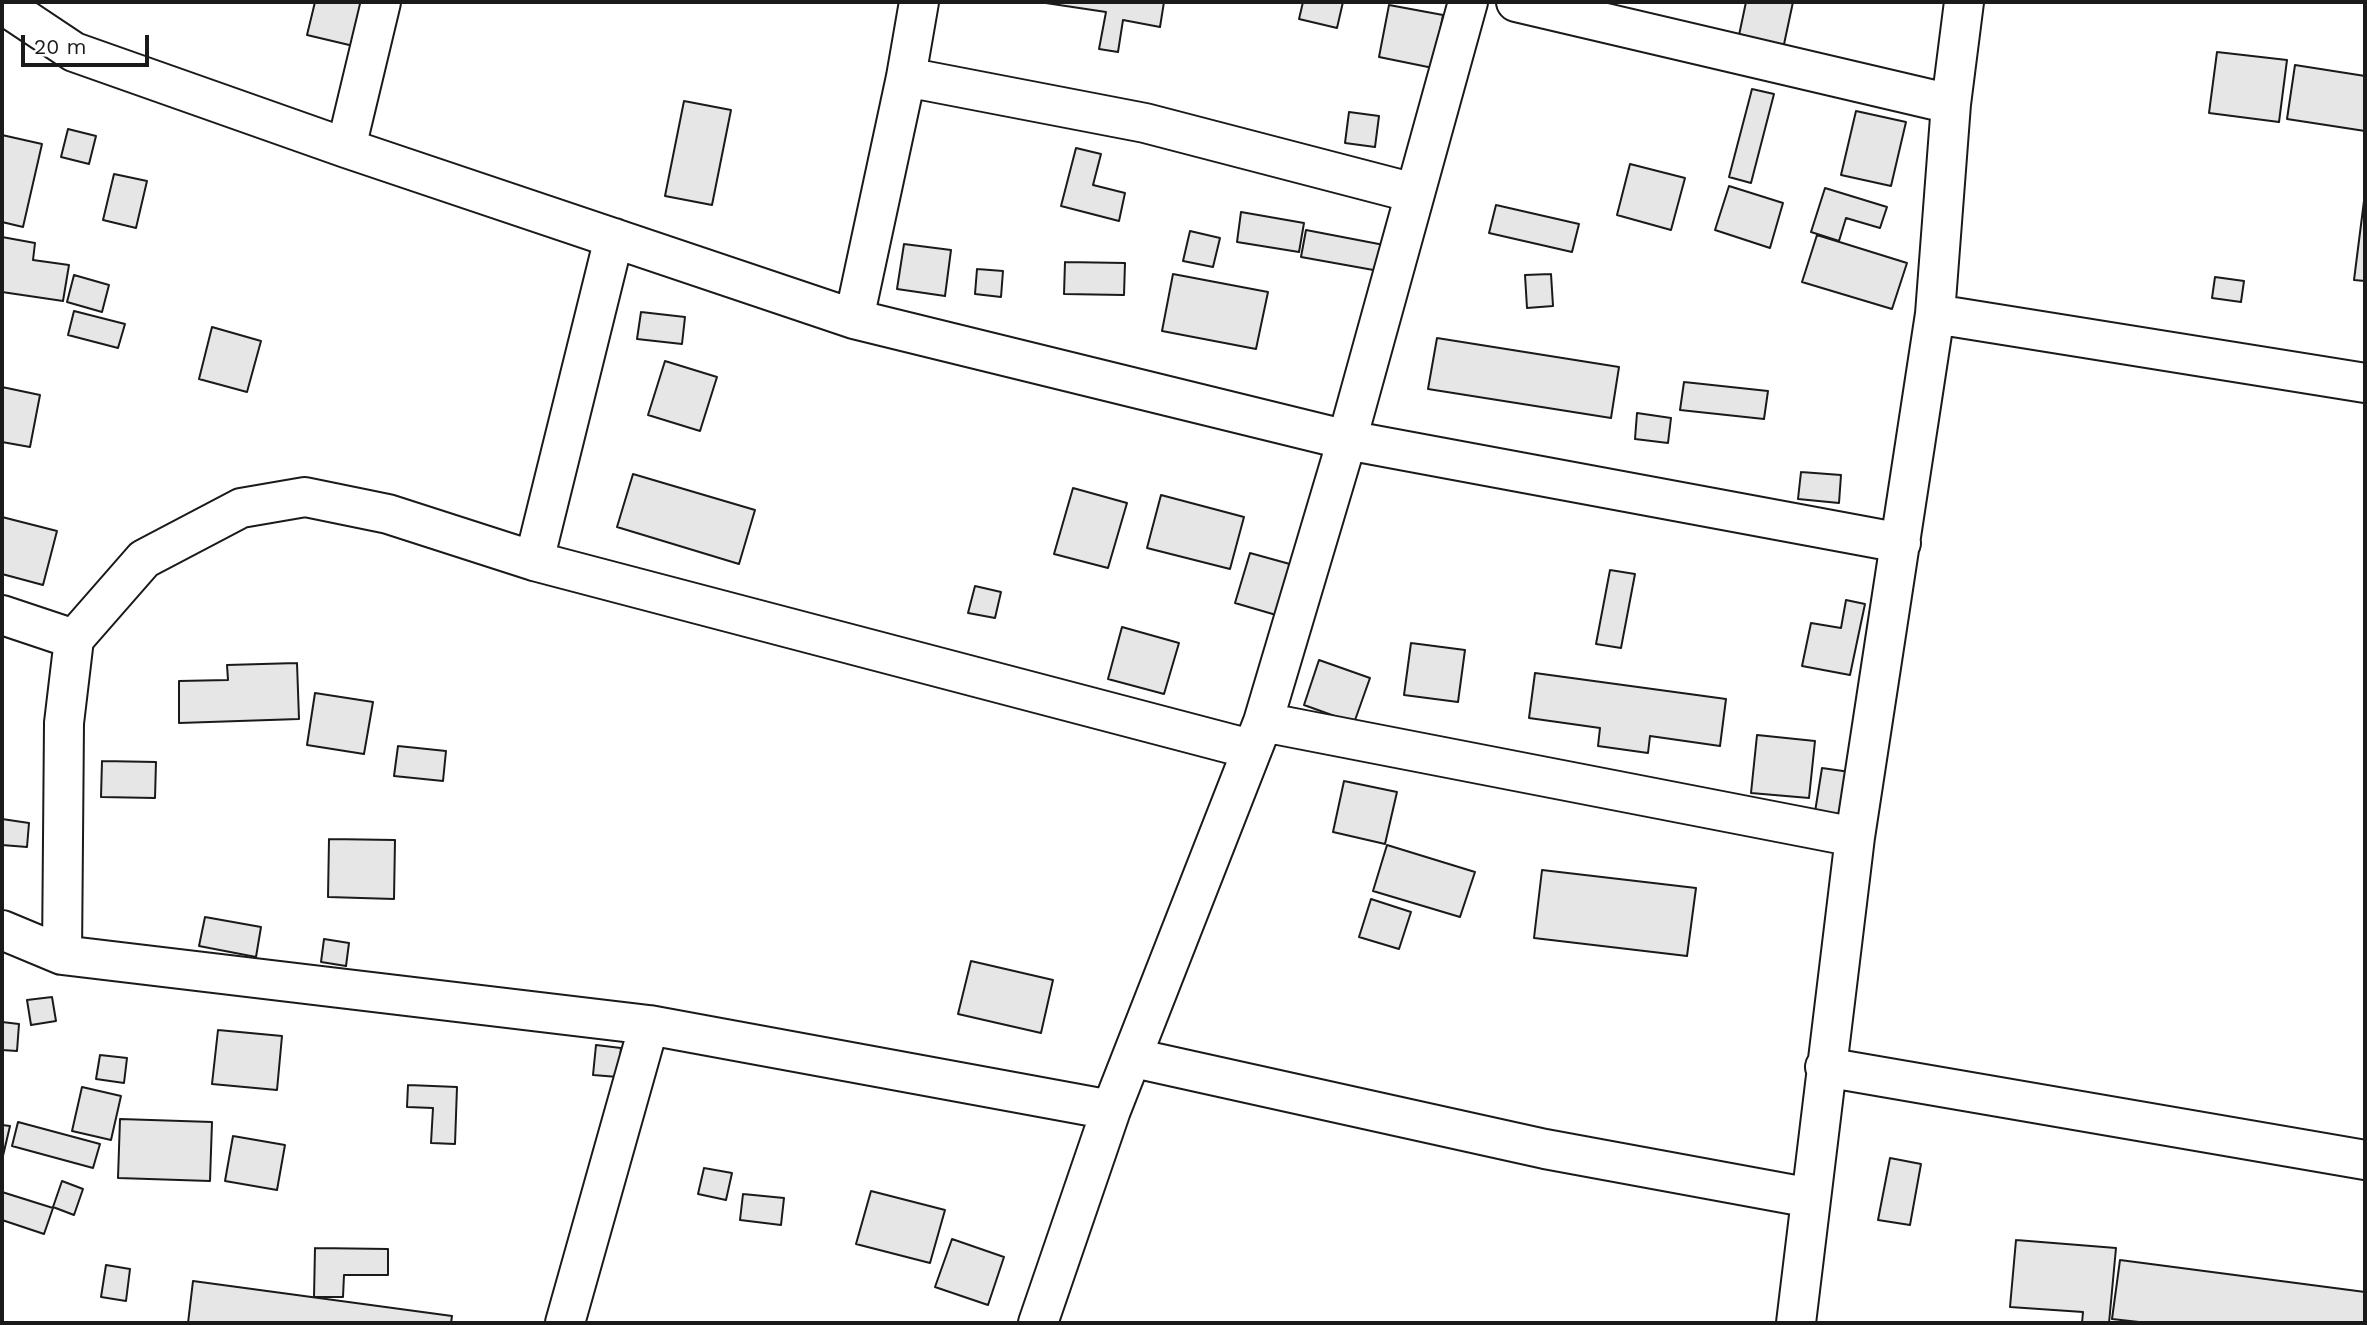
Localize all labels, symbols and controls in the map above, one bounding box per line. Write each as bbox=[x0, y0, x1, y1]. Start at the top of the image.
scale bar bbox=[24, 21, 152, 65]
text: 20 m bbox=[34, 34, 86, 59]

